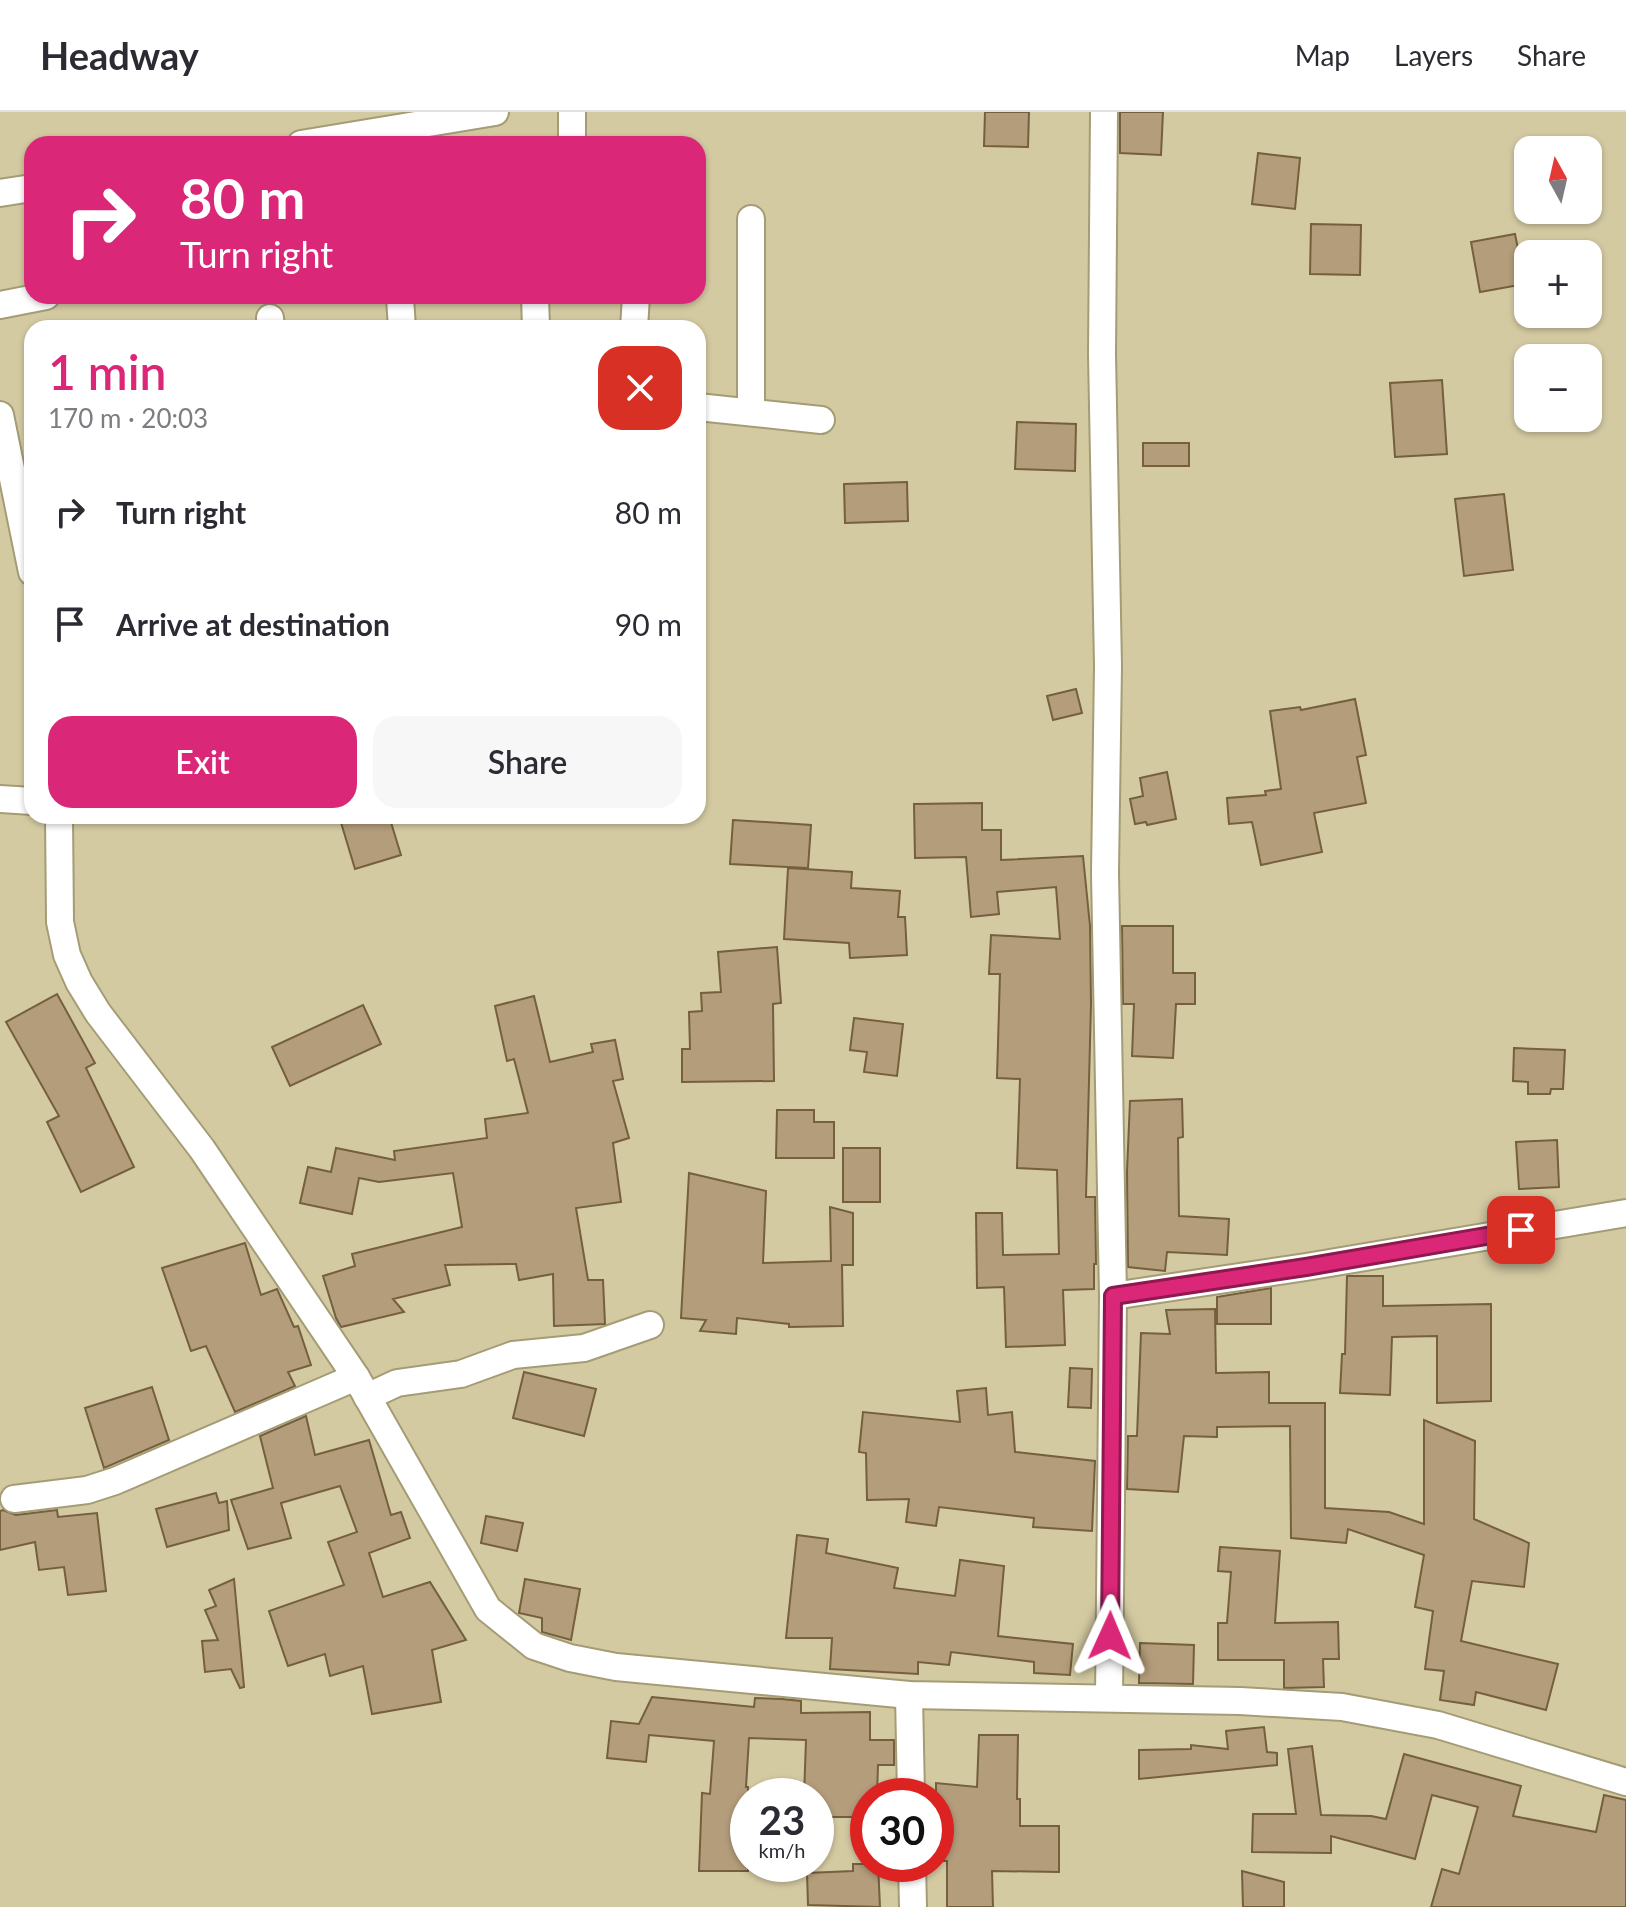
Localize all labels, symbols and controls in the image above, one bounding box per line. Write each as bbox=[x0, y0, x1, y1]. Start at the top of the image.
text: Headway bbox=[40, 32, 199, 78]
text: Map bbox=[1295, 38, 1350, 72]
text: Layers bbox=[1394, 38, 1473, 72]
text: Share bbox=[1517, 38, 1586, 72]
north arrow bbox=[1514, 136, 1602, 224]
map controls bbox=[1514, 136, 1602, 432]
text: 80 m bbox=[180, 164, 305, 231]
icon: right bbox=[48, 168, 152, 272]
text: Turn right bbox=[180, 232, 333, 276]
button: + bbox=[1514, 240, 1602, 328]
text: 1 min bbox=[48, 343, 166, 400]
button: − bbox=[1514, 344, 1602, 432]
button: close bbox=[598, 346, 682, 430]
text: 170 m · 20:03 bbox=[48, 402, 208, 434]
icon: right bbox=[48, 490, 92, 534]
text: Turn right bbox=[116, 494, 246, 530]
text: 80 m bbox=[615, 494, 682, 530]
icon: arrive bbox=[48, 602, 92, 646]
text: Arrive at destination bbox=[116, 606, 390, 642]
text: 90 m bbox=[615, 606, 682, 642]
button: Exit bbox=[48, 716, 357, 808]
button: Share bbox=[373, 716, 682, 808]
pin bbox=[1487, 1196, 1555, 1264]
icon: arrive bbox=[1499, 1208, 1543, 1252]
position arrow bbox=[1068, 1594, 1152, 1678]
speed limit sign: 30 bbox=[850, 1778, 954, 1882]
text: 23 bbox=[759, 1796, 805, 1844]
text: km/h bbox=[759, 1838, 805, 1862]

